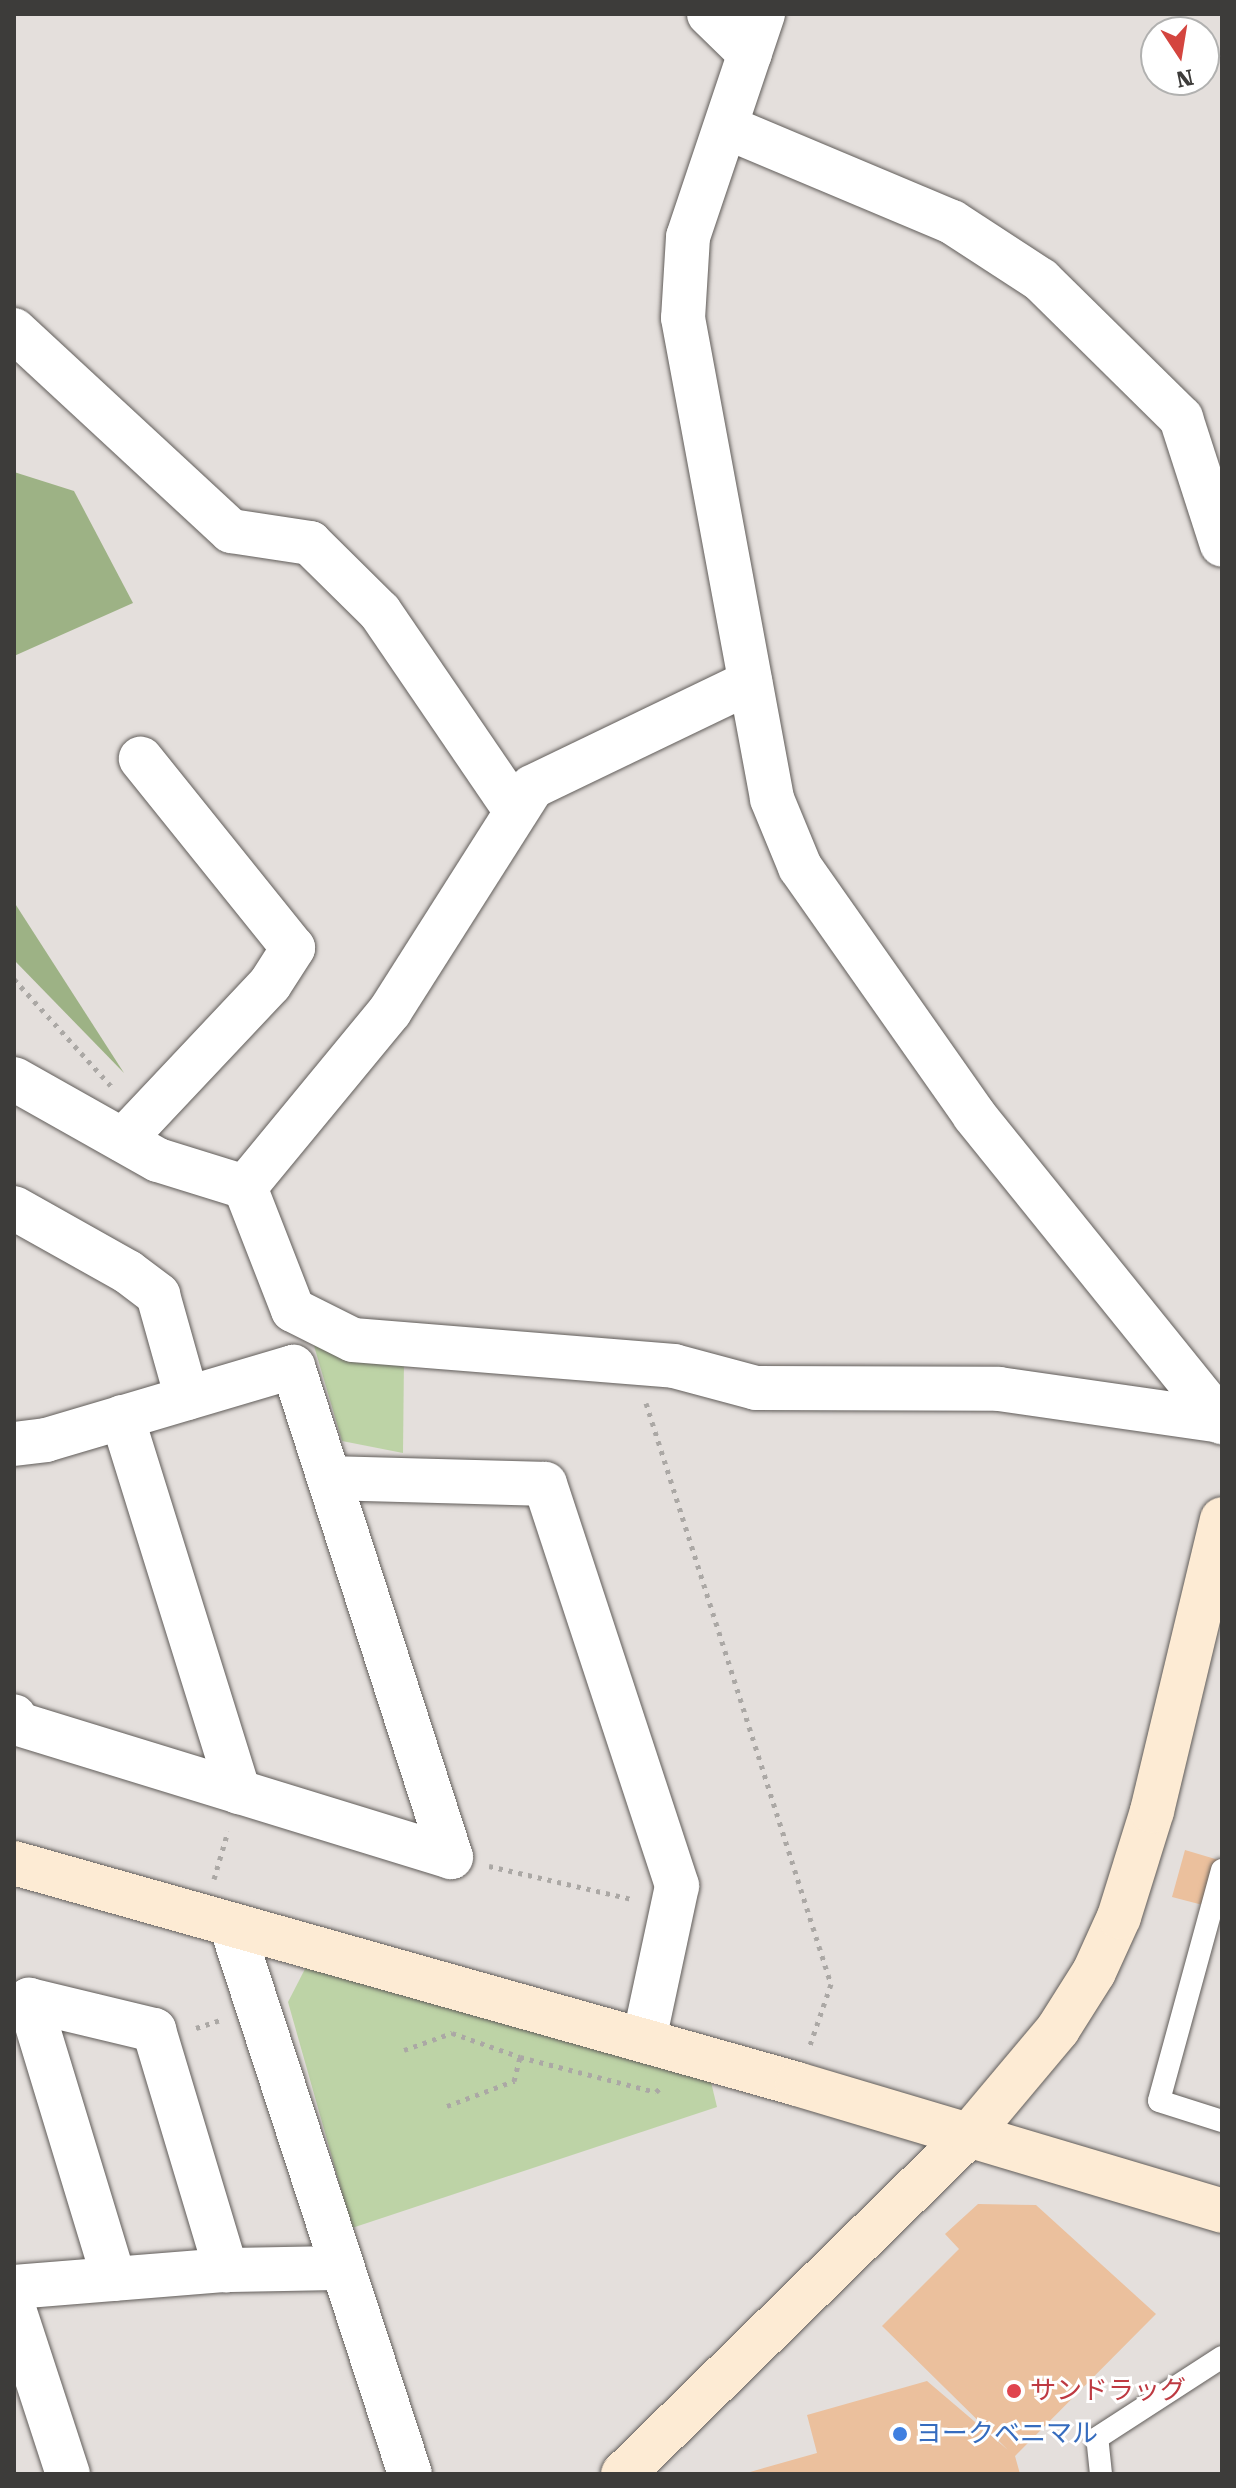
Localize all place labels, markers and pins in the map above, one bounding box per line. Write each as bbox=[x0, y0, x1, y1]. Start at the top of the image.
place label: サンドラッグ bbox=[1030, 2375, 1186, 2407]
marker: サンドラッグ bbox=[1005, 2382, 1023, 2400]
place label: ヨークベニマル bbox=[916, 2418, 1098, 2450]
marker: ヨークベニマル bbox=[891, 2425, 909, 2443]

